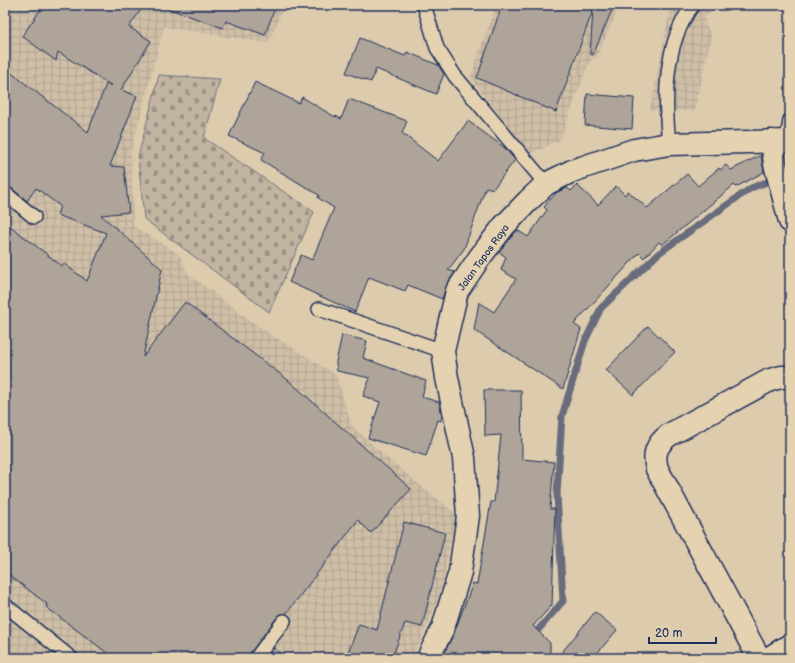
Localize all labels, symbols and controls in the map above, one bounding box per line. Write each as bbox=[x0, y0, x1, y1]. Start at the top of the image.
street label: Jalan Tapos Raya bbox=[456, 222, 512, 293]
scale bar bbox=[649, 619, 716, 645]
text: 20 m bbox=[655, 626, 682, 641]

